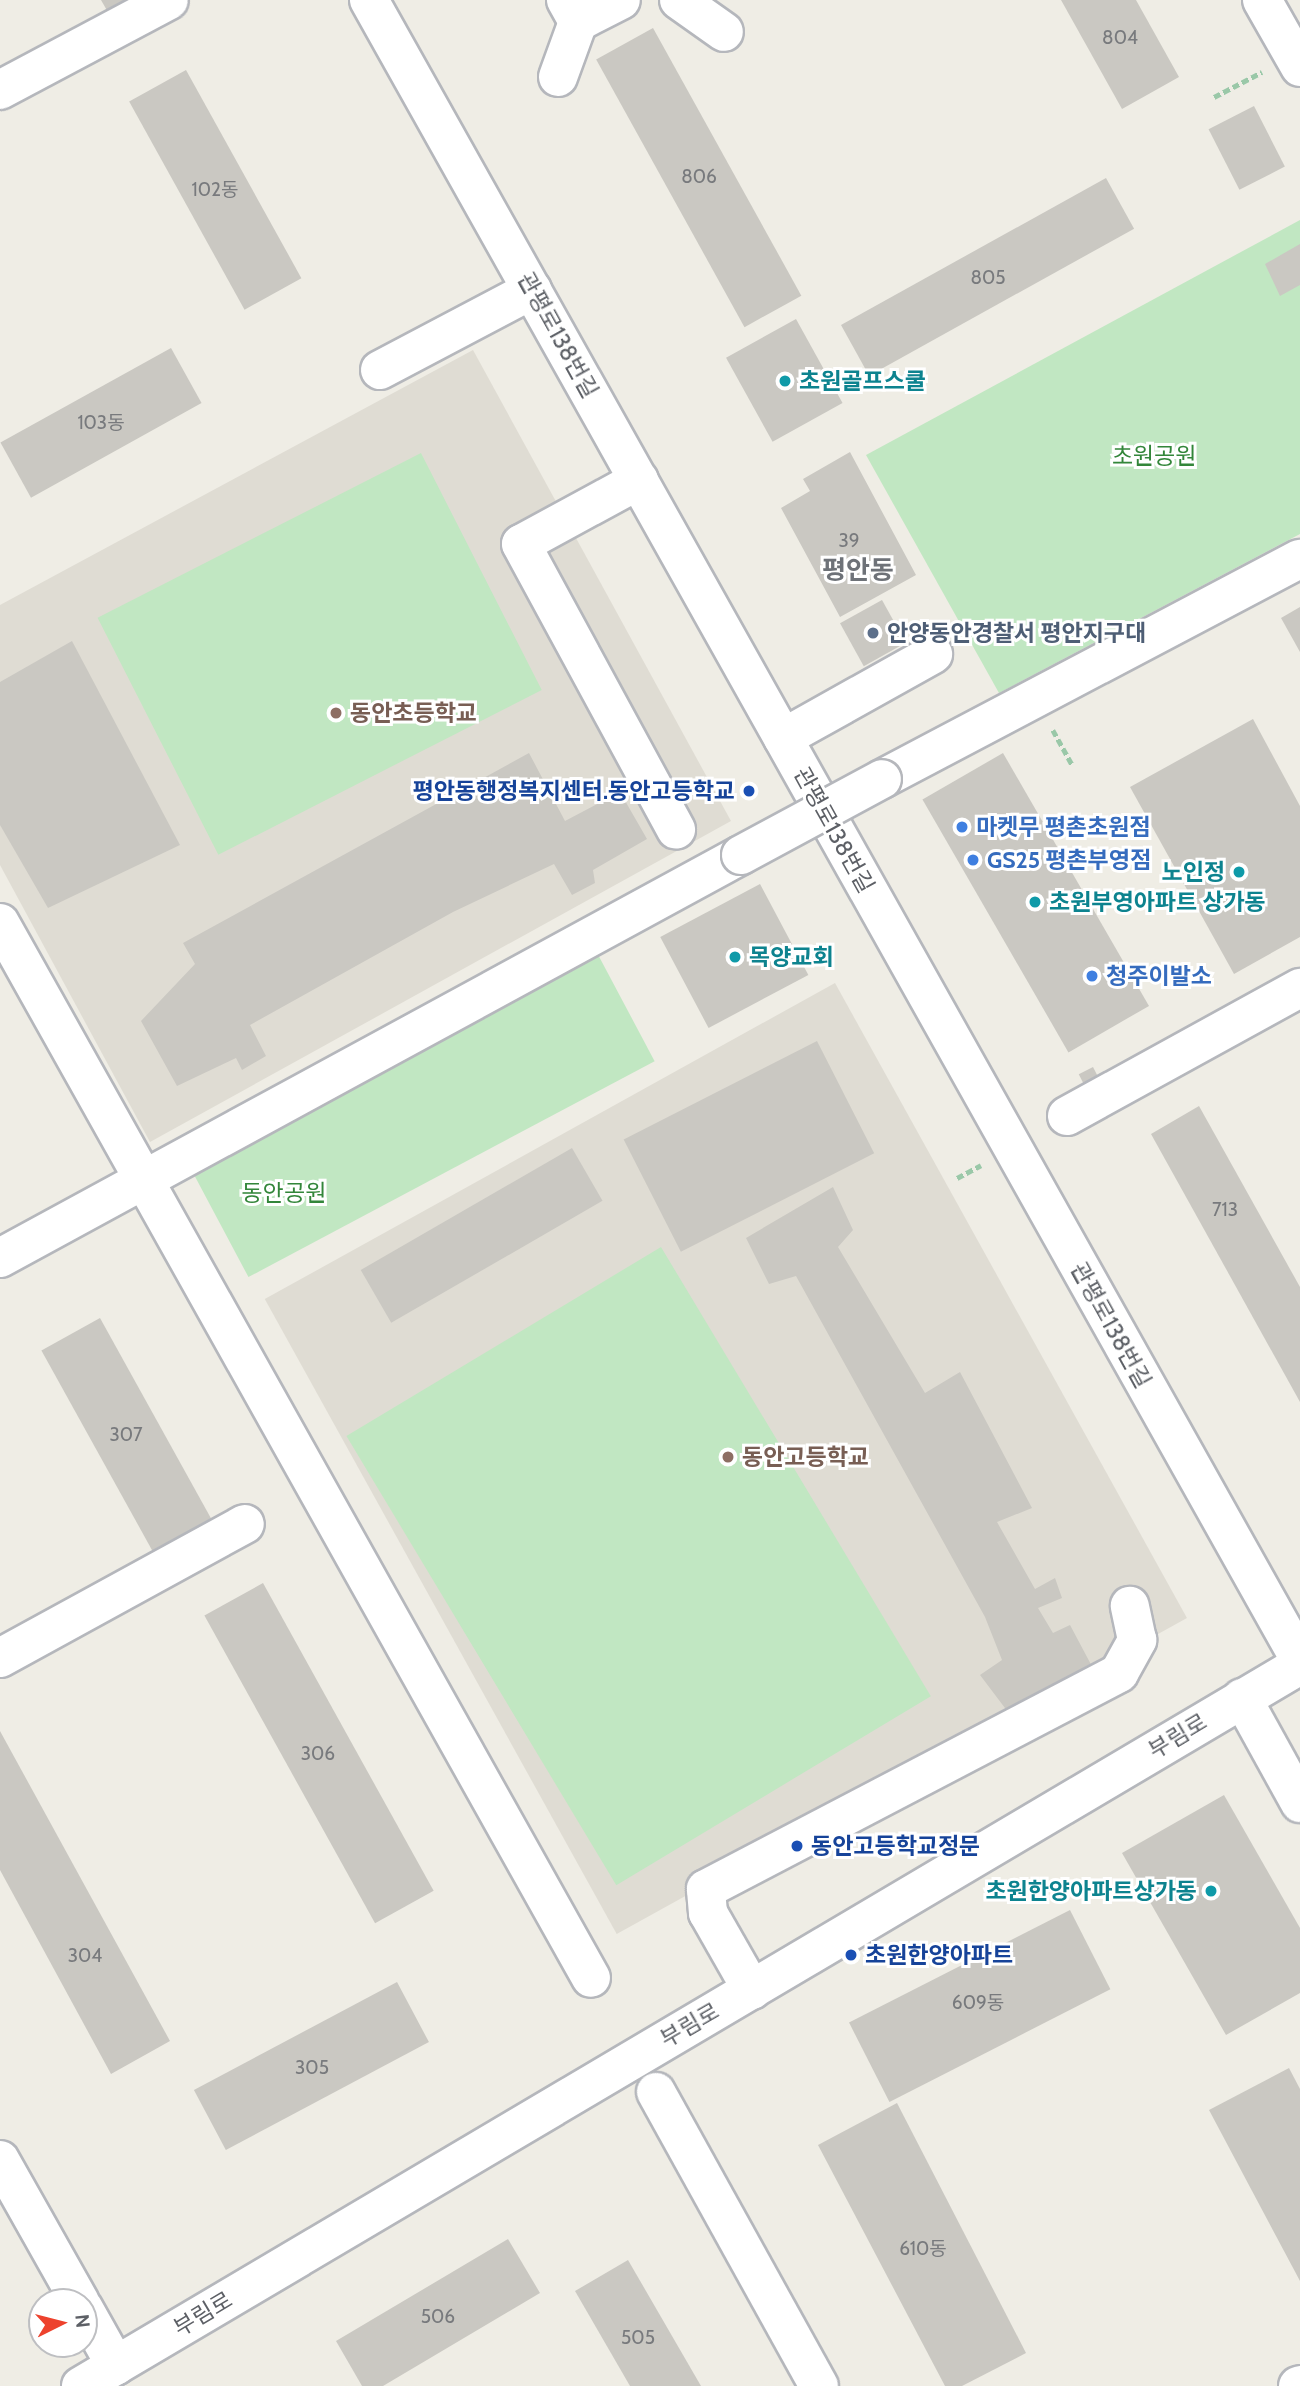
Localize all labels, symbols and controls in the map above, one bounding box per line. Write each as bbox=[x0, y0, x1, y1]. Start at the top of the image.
house number: 804 bbox=[1102, 27, 1138, 49]
house number: 806 bbox=[681, 166, 717, 188]
house number: 102동 bbox=[192, 179, 238, 201]
street label: 관평로138번길 bbox=[512, 267, 604, 403]
house number: 805 bbox=[970, 267, 1006, 289]
place label: 초원골프스쿨 bbox=[799, 367, 926, 395]
marker: 초원골프스쿨 bbox=[777, 373, 793, 389]
house number: 103동 bbox=[77, 412, 125, 434]
park label: 초원공원 bbox=[1112, 442, 1196, 470]
house number: 39 bbox=[838, 530, 860, 552]
district label: 평안동 bbox=[822, 555, 894, 587]
place label: 안양동안경찰서 평안지구대 bbox=[887, 619, 1146, 647]
marker: 안양동안경찰서 평안지구대 bbox=[865, 625, 881, 641]
place label: 동안초등학교 bbox=[350, 699, 477, 727]
marker: 동안초등학교 bbox=[328, 705, 344, 721]
street label: 관평로138번길 bbox=[788, 762, 880, 898]
place label: 평안동행정복지센터.동안고등학교 bbox=[412, 777, 735, 805]
marker: 평안동행정복지센터.동안고등학교 bbox=[741, 783, 757, 799]
place label: 마켓무 평촌초원점 bbox=[976, 813, 1150, 841]
marker: 마켓무 평촌초원점 bbox=[954, 819, 970, 835]
place label: GS25 평촌부영점 bbox=[987, 846, 1151, 874]
marker: GS25 평촌부영점 bbox=[965, 852, 981, 868]
place label: 노인정 bbox=[1162, 858, 1225, 886]
marker: 노인정 bbox=[1231, 864, 1247, 880]
place label: 초원부영아파트 상가동 bbox=[1049, 888, 1266, 916]
marker: 초원부영아파트 상가동 bbox=[1027, 894, 1043, 910]
place label: 목양교회 bbox=[749, 943, 834, 971]
marker: 목양교회 bbox=[727, 949, 743, 965]
place label: 청주이발소 bbox=[1106, 962, 1212, 990]
marker: 청주이발소 bbox=[1084, 968, 1100, 984]
park label: 동안공원 bbox=[242, 1179, 326, 1207]
house number: 713 bbox=[1212, 1199, 1238, 1221]
street label: 관평로138번길 bbox=[1065, 1257, 1157, 1393]
house number: 307 bbox=[110, 1424, 142, 1446]
place label: 동안고등학교 bbox=[742, 1443, 869, 1471]
marker: 동안고등학교 bbox=[720, 1449, 736, 1465]
street label: 부림로 bbox=[1144, 1708, 1212, 1764]
house number: 306 bbox=[301, 1743, 335, 1765]
place label: 동안고등학교정문 bbox=[811, 1832, 980, 1860]
marker: 동안고등학교정문 bbox=[789, 1838, 805, 1854]
place label: 초원한양아파트상가동 bbox=[985, 1877, 1197, 1905]
marker: 초원한양아파트상가동 bbox=[1203, 1883, 1219, 1899]
place label: 초원한양아파트 bbox=[865, 1941, 1013, 1969]
house number: 304 bbox=[68, 1945, 102, 1967]
marker: 초원한양아파트 bbox=[843, 1947, 859, 1963]
house number: 609동 bbox=[952, 1992, 1004, 2014]
street label: 부림로 bbox=[656, 1997, 724, 2053]
house number: 305 bbox=[295, 2057, 329, 2079]
house number: 610동 bbox=[899, 2238, 947, 2260]
street label: 부림로 bbox=[169, 2286, 237, 2342]
north arrow bbox=[28, 2288, 98, 2358]
house number: 506 bbox=[421, 2306, 455, 2328]
text: N bbox=[70, 2313, 95, 2329]
house number: 505 bbox=[621, 2327, 655, 2349]

